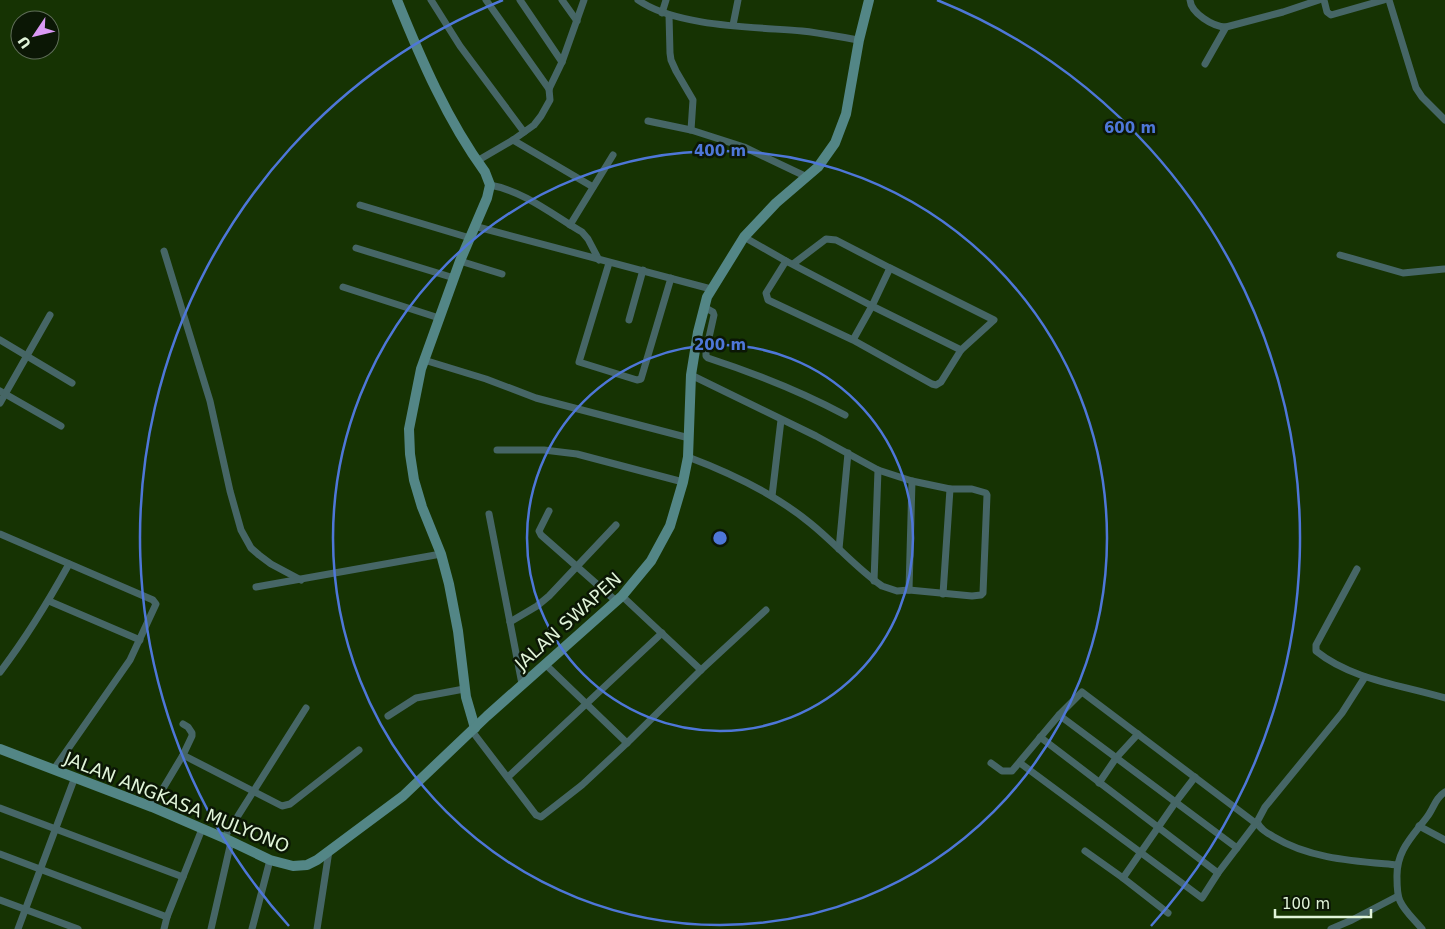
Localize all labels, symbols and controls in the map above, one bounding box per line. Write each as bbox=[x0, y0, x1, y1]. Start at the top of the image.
north arrow bbox=[10, 10, 60, 60]
text: U bbox=[15, 33, 34, 52]
text: 600 m bbox=[1104, 119, 1156, 137]
text: 400 m bbox=[694, 142, 746, 160]
text: 200 m bbox=[694, 336, 746, 354]
centre of rings bbox=[711, 529, 729, 547]
street label: JALAN SWAPEN bbox=[510, 568, 625, 675]
street label: JALAN ANGKASA MULYONO bbox=[61, 747, 293, 857]
scale bar bbox=[1275, 886, 1371, 918]
text: 100 m bbox=[1282, 895, 1330, 913]

